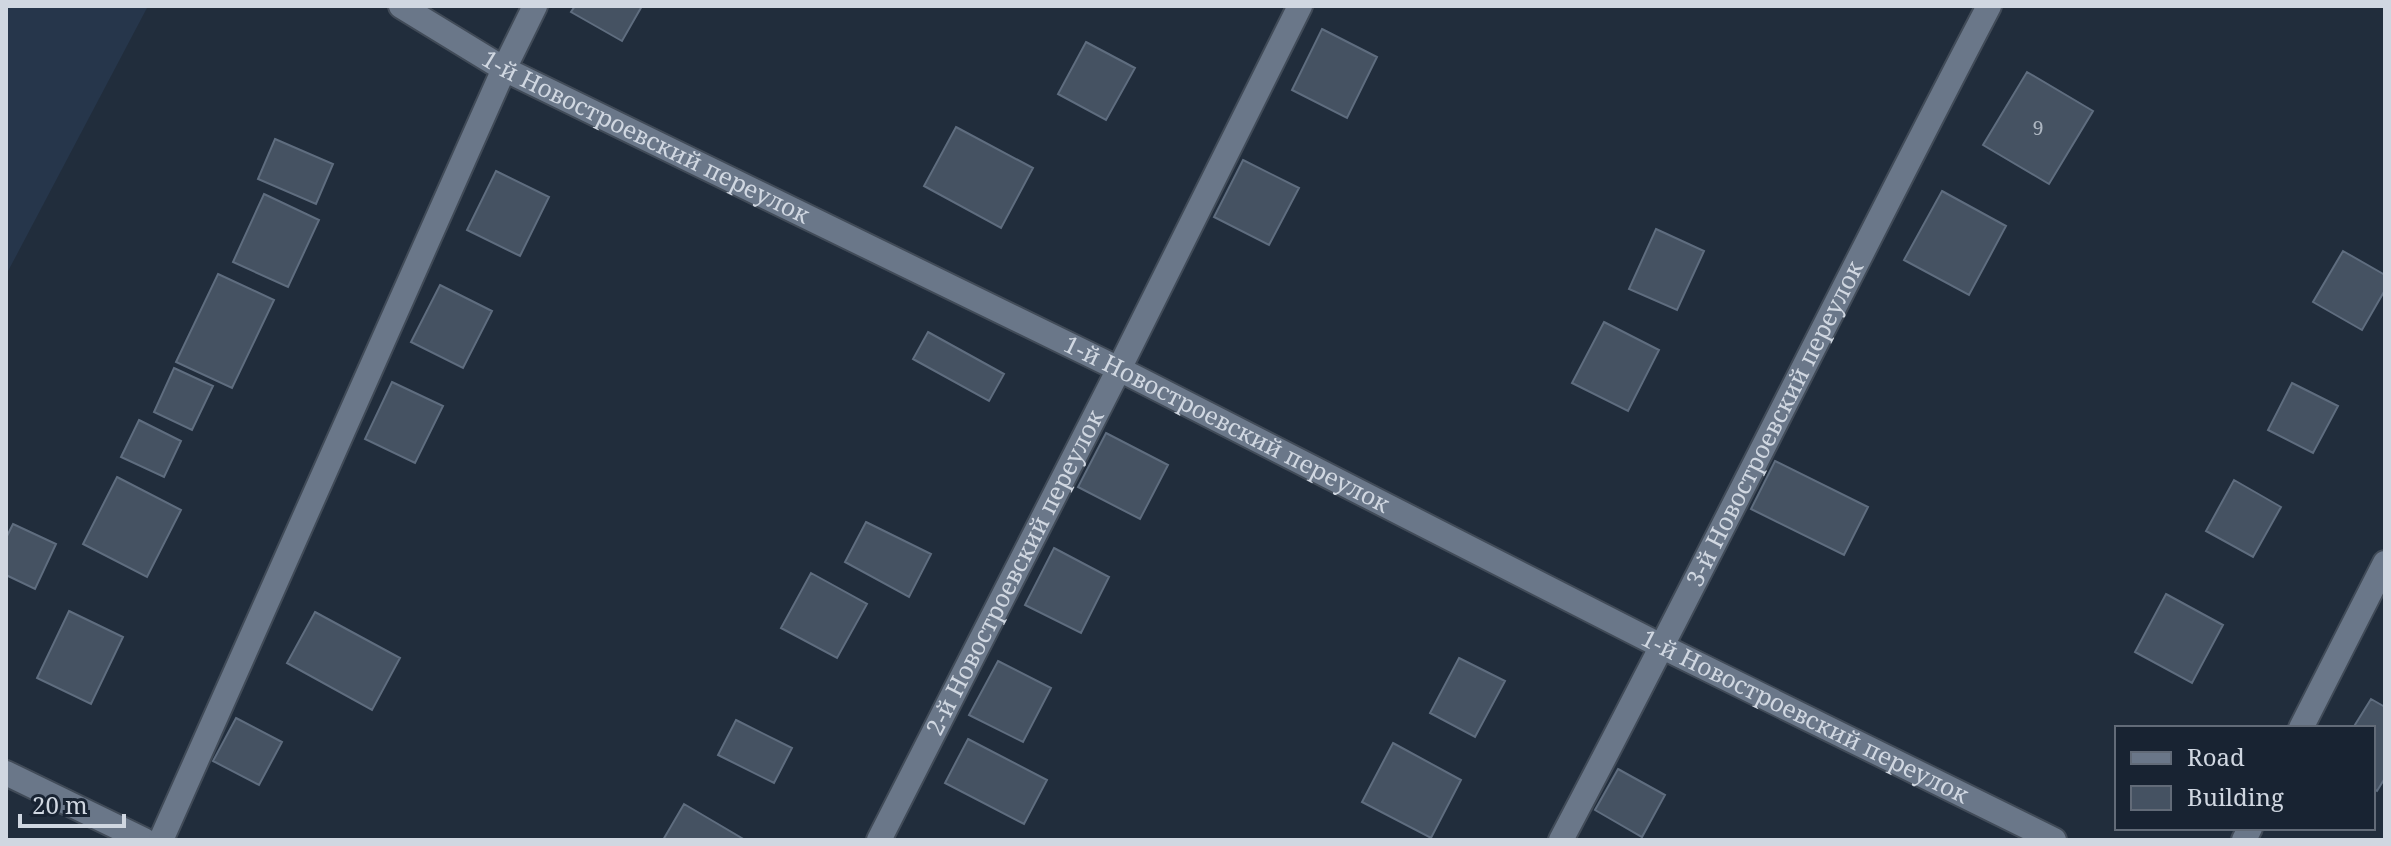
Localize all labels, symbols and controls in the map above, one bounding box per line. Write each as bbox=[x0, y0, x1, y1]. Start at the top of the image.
street label: 1-й Новостроевский переулок bbox=[476, 41, 816, 231]
house number: 9 bbox=[2032, 114, 2044, 141]
street label: 3-й Новостроевский переулок bbox=[1677, 254, 1871, 592]
street label: 1-й Новостроевский переулок bbox=[1059, 327, 1396, 520]
street label: 2-й Новостроевский переулок bbox=[917, 403, 1111, 740]
street label: 1-й Новостроевский переулок bbox=[1636, 621, 1975, 811]
legend bbox=[2115, 726, 2375, 830]
text: Road bbox=[2187, 740, 2245, 773]
scale bar bbox=[20, 778, 124, 828]
text: Building bbox=[2187, 780, 2284, 813]
text: 20 m bbox=[32, 788, 88, 821]

